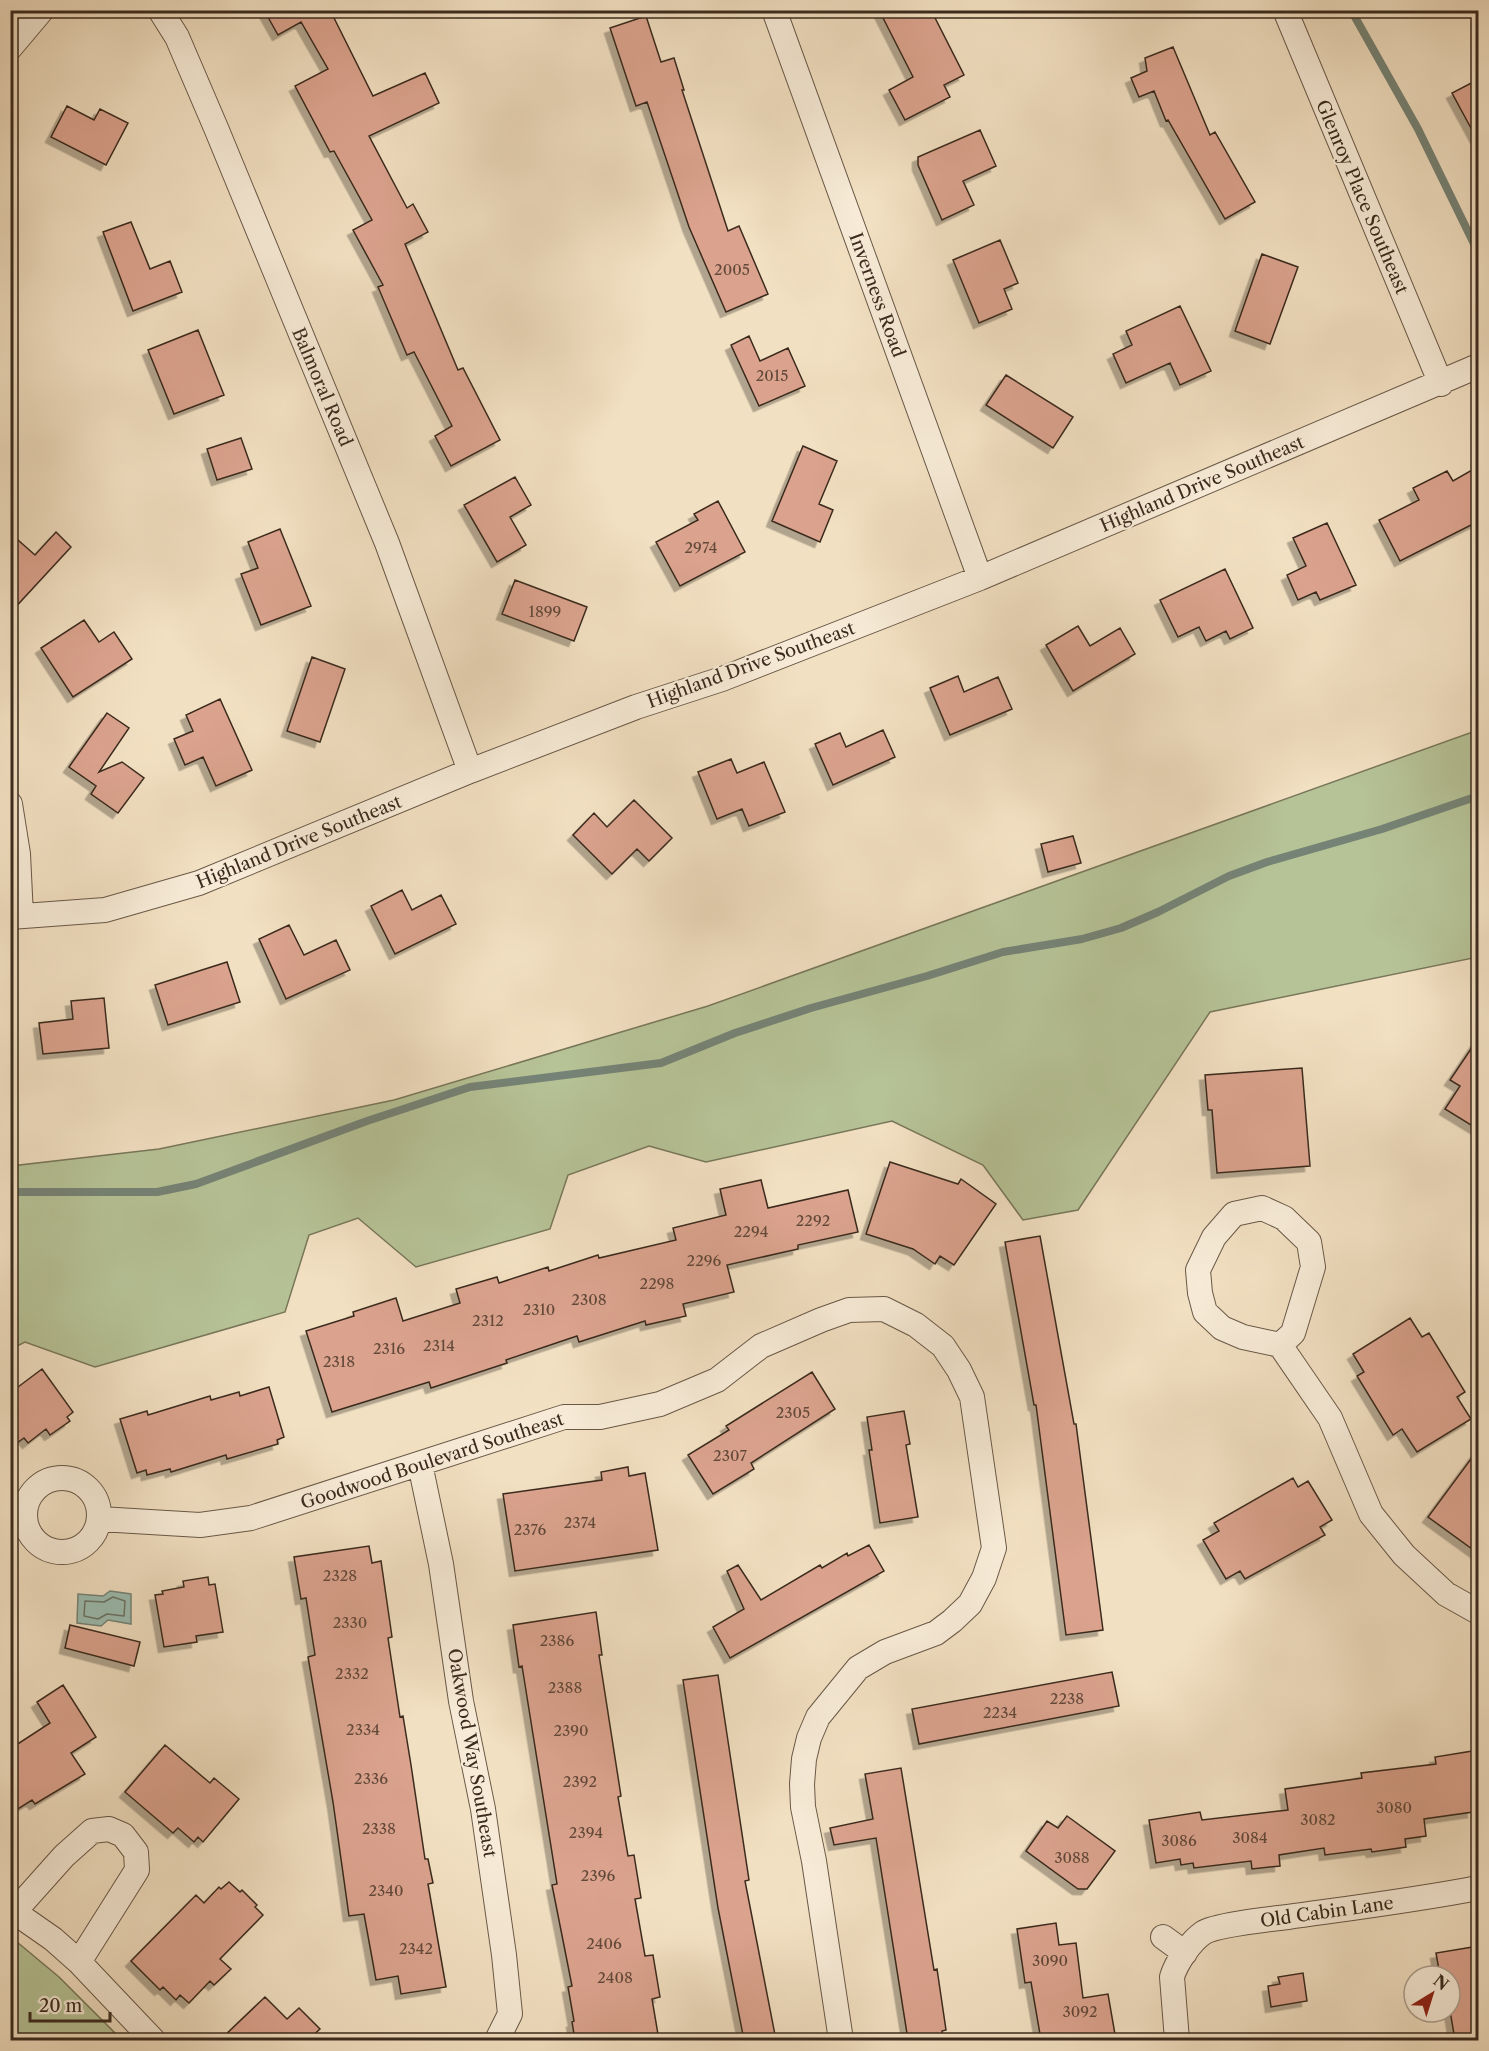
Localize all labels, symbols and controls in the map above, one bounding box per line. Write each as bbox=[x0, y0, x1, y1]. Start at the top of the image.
street label: Glenroy Place Southeast bbox=[1311, 97, 1413, 298]
street label: Inverness Road bbox=[844, 230, 910, 360]
house number: 2005 bbox=[714, 260, 750, 279]
street label: Balmoral Road bbox=[287, 324, 357, 450]
house number: 2015 bbox=[756, 366, 788, 385]
street label: Highland Drive Southeast bbox=[1097, 431, 1308, 537]
house number: 2974 bbox=[684, 538, 718, 557]
house number: 1899 bbox=[529, 602, 561, 621]
street label: Highland Drive Southeast bbox=[644, 617, 858, 713]
street label: Highland Drive Southeast bbox=[193, 790, 405, 893]
house number: 2292 bbox=[796, 1211, 830, 1230]
house number: 2294 bbox=[734, 1222, 768, 1241]
house number: 2296 bbox=[687, 1251, 722, 1270]
house number: 2298 bbox=[640, 1274, 675, 1293]
house number: 2308 bbox=[571, 1290, 607, 1309]
house number: 2310 bbox=[523, 1300, 555, 1319]
house number: 2312 bbox=[472, 1311, 504, 1330]
house number: 2314 bbox=[423, 1336, 455, 1355]
house number: 2316 bbox=[373, 1339, 405, 1358]
house number: 2318 bbox=[323, 1352, 355, 1371]
house number: 2305 bbox=[776, 1403, 810, 1422]
street label: Goodwood Boulevard Southeast bbox=[298, 1408, 567, 1514]
house number: 2307 bbox=[713, 1446, 748, 1465]
house number: 2374 bbox=[564, 1513, 596, 1532]
house number: 2376 bbox=[514, 1520, 547, 1539]
house number: 2328 bbox=[323, 1566, 357, 1585]
house number: 2330 bbox=[333, 1613, 367, 1632]
house number: 2386 bbox=[540, 1631, 574, 1650]
street label: Oakwood Way Southeast bbox=[443, 1647, 501, 1860]
house number: 2332 bbox=[335, 1664, 369, 1683]
house number: 2388 bbox=[548, 1678, 582, 1697]
house number: 2238 bbox=[1050, 1689, 1084, 1708]
house number: 2234 bbox=[983, 1703, 1017, 1722]
house number: 2334 bbox=[346, 1720, 380, 1739]
house number: 2390 bbox=[553, 1721, 589, 1740]
house number: 2336 bbox=[354, 1769, 388, 1788]
house number: 2392 bbox=[563, 1772, 597, 1791]
house number: 3080 bbox=[1376, 1798, 1412, 1817]
house number: 3082 bbox=[1300, 1810, 1336, 1829]
house number: 2338 bbox=[362, 1819, 396, 1838]
house number: 2394 bbox=[569, 1823, 603, 1842]
house number: 3084 bbox=[1232, 1828, 1268, 1847]
house number: 3086 bbox=[1161, 1831, 1197, 1850]
house number: 3088 bbox=[1054, 1848, 1090, 1867]
house number: 2396 bbox=[581, 1866, 615, 1885]
house number: 2340 bbox=[368, 1881, 404, 1900]
street label: Old Cabin Lane bbox=[1259, 1892, 1395, 1932]
house number: 2406 bbox=[586, 1934, 622, 1953]
house number: 2342 bbox=[399, 1939, 433, 1958]
house number: 3090 bbox=[1032, 1951, 1068, 1970]
north arrow bbox=[1402, 1964, 1462, 2024]
house number: 2408 bbox=[597, 1968, 633, 1987]
text: N bbox=[1430, 1970, 1453, 1994]
scale bar bbox=[30, 1985, 110, 2023]
text: 20 m bbox=[39, 1995, 83, 2017]
house number: 3092 bbox=[1062, 2002, 1098, 2021]

